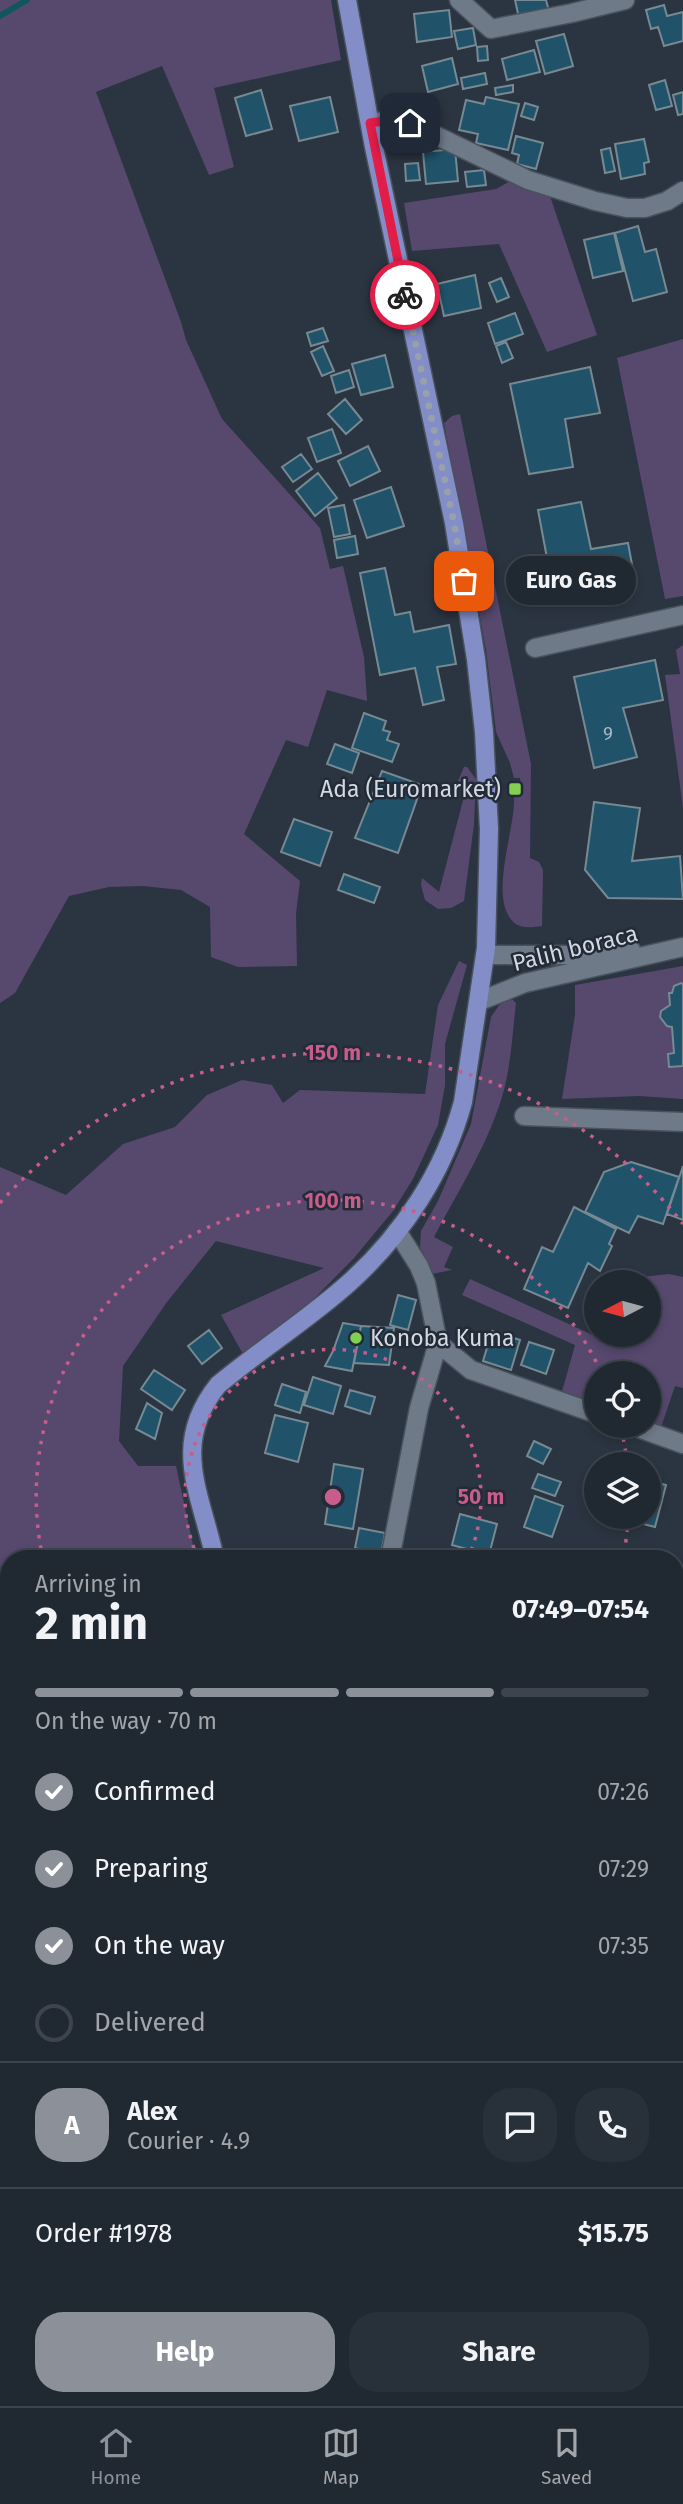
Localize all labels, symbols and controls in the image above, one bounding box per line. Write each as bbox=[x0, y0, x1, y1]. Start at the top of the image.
pin bbox=[380, 93, 440, 153]
icon: home bbox=[391, 104, 429, 142]
courier bbox=[370, 260, 440, 330]
icon: bike bbox=[386, 276, 424, 314]
pin bbox=[434, 551, 494, 611]
callout: Euro Gas bbox=[506, 556, 636, 606]
icon: bag bbox=[445, 562, 483, 600]
text: Euro Gas bbox=[526, 566, 616, 594]
house number: 9 bbox=[603, 722, 613, 745]
place label: Ada (Euromarket) bbox=[320, 775, 501, 803]
marker: Ada (Euromarket) bbox=[507, 781, 523, 797]
street label: Palih boraca bbox=[509, 919, 641, 977]
text: 150 m bbox=[305, 1040, 361, 1066]
text: 100 m bbox=[304, 1188, 362, 1214]
north arrow bbox=[584, 1270, 662, 1348]
map controls bbox=[584, 1270, 661, 1529]
place label: Konoba Kuma bbox=[370, 1324, 515, 1352]
marker: Konoba Kuma bbox=[348, 1330, 364, 1346]
button: locate bbox=[584, 1361, 661, 1438]
button: layers bbox=[584, 1452, 661, 1529]
text: 50 m bbox=[458, 1484, 504, 1510]
centre of rings bbox=[321, 1485, 345, 1509]
text: Arriving in bbox=[35, 1570, 142, 1598]
text: 07:49–07:54 bbox=[512, 1594, 649, 1625]
text: 2 min bbox=[35, 1596, 148, 1651]
text: On the way · 70 m bbox=[35, 1707, 217, 1735]
icon: check bbox=[35, 1773, 73, 1811]
text: Confirmed bbox=[94, 1776, 215, 1807]
text: 07:26 bbox=[597, 1778, 649, 1806]
icon: check bbox=[35, 1850, 73, 1888]
text: Preparing bbox=[94, 1853, 207, 1884]
text: 07:29 bbox=[598, 1855, 649, 1883]
icon: check bbox=[35, 1927, 73, 1965]
text: On the way bbox=[94, 1930, 225, 1961]
text: 07:35 bbox=[598, 1932, 649, 1960]
text: Delivered bbox=[94, 2007, 206, 2038]
button: chat bbox=[483, 2088, 557, 2162]
button: phone bbox=[575, 2088, 649, 2162]
text: Alex bbox=[127, 2096, 177, 2127]
text: A bbox=[64, 2110, 80, 2141]
text: Courier · 4.9 bbox=[127, 2127, 250, 2155]
text: Order #1978 bbox=[35, 2218, 172, 2249]
text: $15.75 bbox=[578, 2218, 649, 2249]
button: Help bbox=[35, 2312, 335, 2392]
button: Share bbox=[349, 2312, 649, 2392]
tab: Home bbox=[90, 2424, 141, 2489]
tab: Map bbox=[322, 2424, 360, 2489]
tab: Saved bbox=[541, 2424, 592, 2489]

